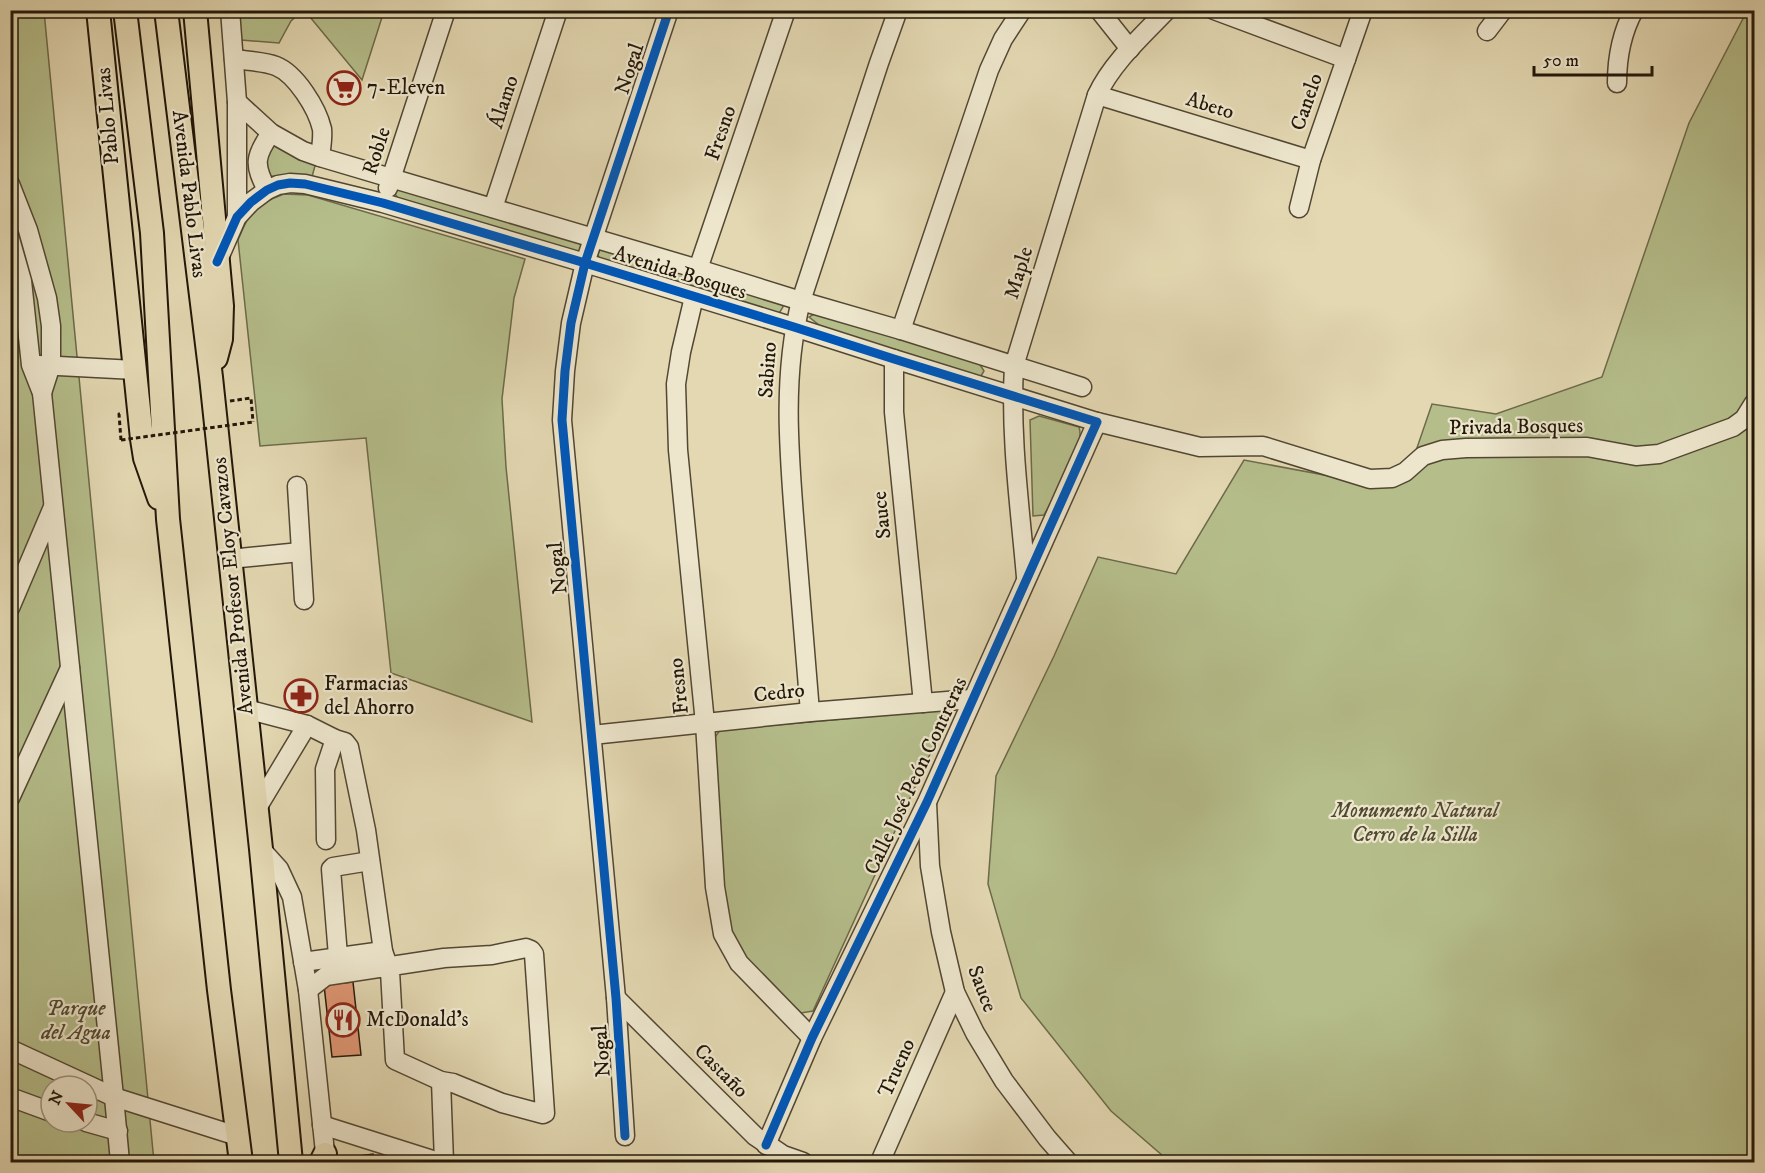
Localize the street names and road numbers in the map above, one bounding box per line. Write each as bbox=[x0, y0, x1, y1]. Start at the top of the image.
street label: Nogal bbox=[610, 39, 651, 98]
street label: Pablo Livas bbox=[91, 66, 125, 166]
street label: Canelo bbox=[1285, 70, 1329, 134]
street label: Álamo bbox=[481, 71, 525, 132]
street label: Abeto bbox=[1183, 86, 1237, 126]
street label: Fresno bbox=[700, 102, 742, 164]
street label: Avenida Pablo Livas bbox=[166, 109, 212, 279]
street label: Roble bbox=[357, 124, 397, 178]
street label: Avenida Bosques bbox=[610, 240, 750, 306]
street label: Maple bbox=[999, 243, 1039, 302]
street label: Sabino bbox=[753, 341, 783, 399]
street label: Privada Bosques bbox=[1449, 413, 1583, 441]
street label: Avenida Profesor Eloy Cavazos bbox=[207, 456, 259, 716]
street label: Sauce bbox=[867, 490, 897, 540]
street label: Nogal bbox=[542, 540, 574, 595]
street label: Fresno bbox=[663, 657, 695, 715]
street label: Calle José Peón Contreras bbox=[859, 673, 973, 879]
street label: Cedro bbox=[752, 677, 806, 709]
street label: Sauce bbox=[961, 962, 1003, 1016]
street label: Nogal bbox=[587, 1023, 617, 1078]
street label: Trueno bbox=[873, 1035, 921, 1101]
street label: Castaño bbox=[688, 1038, 754, 1104]

